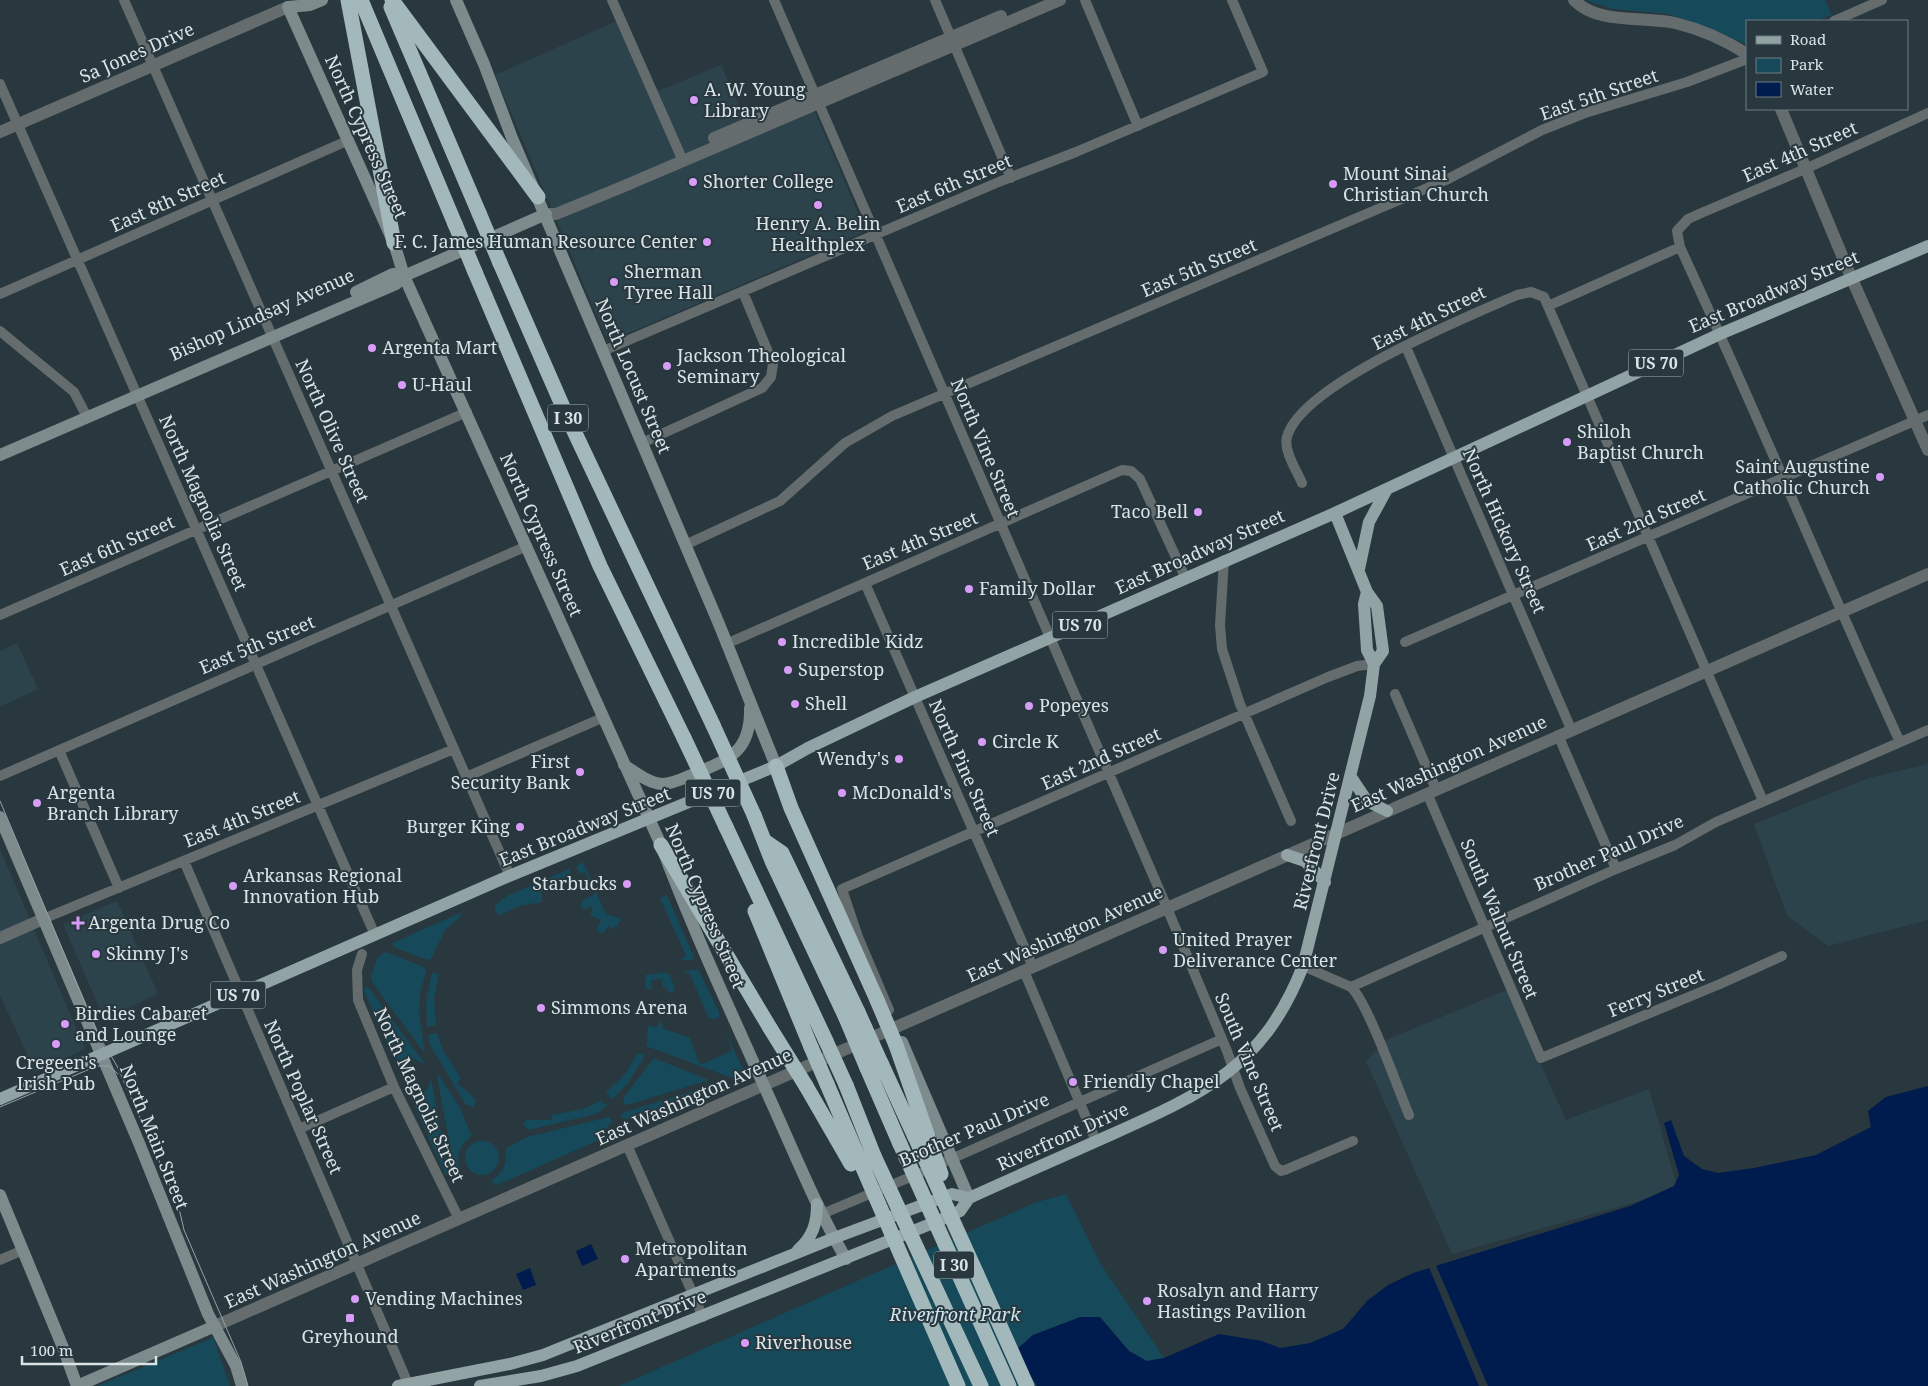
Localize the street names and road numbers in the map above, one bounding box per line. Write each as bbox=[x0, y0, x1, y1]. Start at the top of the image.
street label: Sa Jones Drive bbox=[76, 16, 198, 88]
street label: North Cypress Street bbox=[320, 51, 414, 222]
street label: East 5th Street bbox=[1537, 63, 1661, 125]
street label: East 4th Street bbox=[1738, 115, 1861, 187]
street label: East 6th Street bbox=[892, 148, 1015, 218]
street label: East 8th Street bbox=[106, 165, 229, 237]
street label: East 5th Street bbox=[1137, 232, 1260, 302]
street label: East Broadway Street bbox=[1685, 244, 1862, 338]
street label: Bishop Lindsay Avenue bbox=[165, 262, 358, 366]
street label: East 4th Street bbox=[1368, 279, 1489, 355]
street label: North Locust Street bbox=[590, 294, 677, 457]
road number: US 70 bbox=[1628, 349, 1684, 376]
street label: North Olive Street bbox=[290, 355, 375, 506]
street label: North Vine Street bbox=[946, 374, 1026, 521]
road number: I 30 bbox=[548, 404, 588, 432]
street label: North Magnolia Street bbox=[154, 411, 254, 594]
street label: North Hickory Street bbox=[1458, 444, 1552, 617]
street label: North Cypress Street bbox=[495, 449, 589, 620]
street label: East 2nd Street bbox=[1582, 482, 1709, 556]
street label: East Broadway Street bbox=[1111, 503, 1288, 599]
street label: East 4th Street bbox=[858, 505, 981, 575]
street label: East 6th Street bbox=[55, 509, 178, 581]
street label: East 5th Street bbox=[195, 609, 318, 679]
road number: US 70 bbox=[1052, 612, 1108, 638]
street label: North Pine Street bbox=[924, 695, 1006, 840]
street label: East Washington Avenue bbox=[1347, 709, 1550, 817]
street label: East 2nd Street bbox=[1037, 721, 1164, 795]
street label: Riverfront Drive bbox=[1287, 769, 1345, 912]
road number: US 70 bbox=[686, 780, 740, 806]
street label: East Broadway Street bbox=[495, 781, 674, 871]
street label: East 4th Street bbox=[180, 784, 303, 852]
street label: Brother Paul Drive bbox=[1530, 808, 1687, 896]
street label: North Cypress Street bbox=[660, 820, 751, 992]
street label: South Walnut Street bbox=[1455, 835, 1544, 1002]
street label: East Washington Avenue bbox=[963, 879, 1166, 987]
street label: Ferry Street bbox=[1604, 962, 1707, 1022]
road number: US 70 bbox=[210, 982, 266, 1008]
street label: South Vine Street bbox=[1210, 989, 1290, 1134]
street label: North Magnolia Street bbox=[369, 1003, 471, 1186]
street label: North Poplar Street bbox=[259, 1016, 349, 1177]
street label: East Washington Avenue bbox=[592, 1042, 795, 1150]
street label: North Main Street bbox=[115, 1061, 195, 1213]
street label: Brother Paul Drive bbox=[895, 1087, 1053, 1172]
street label: Riverfront Drive bbox=[993, 1096, 1132, 1176]
street label: East Washington Avenue bbox=[221, 1205, 424, 1313]
road number: I 30 bbox=[934, 1252, 974, 1278]
street label: Riverfront Drive bbox=[569, 1283, 710, 1359]

